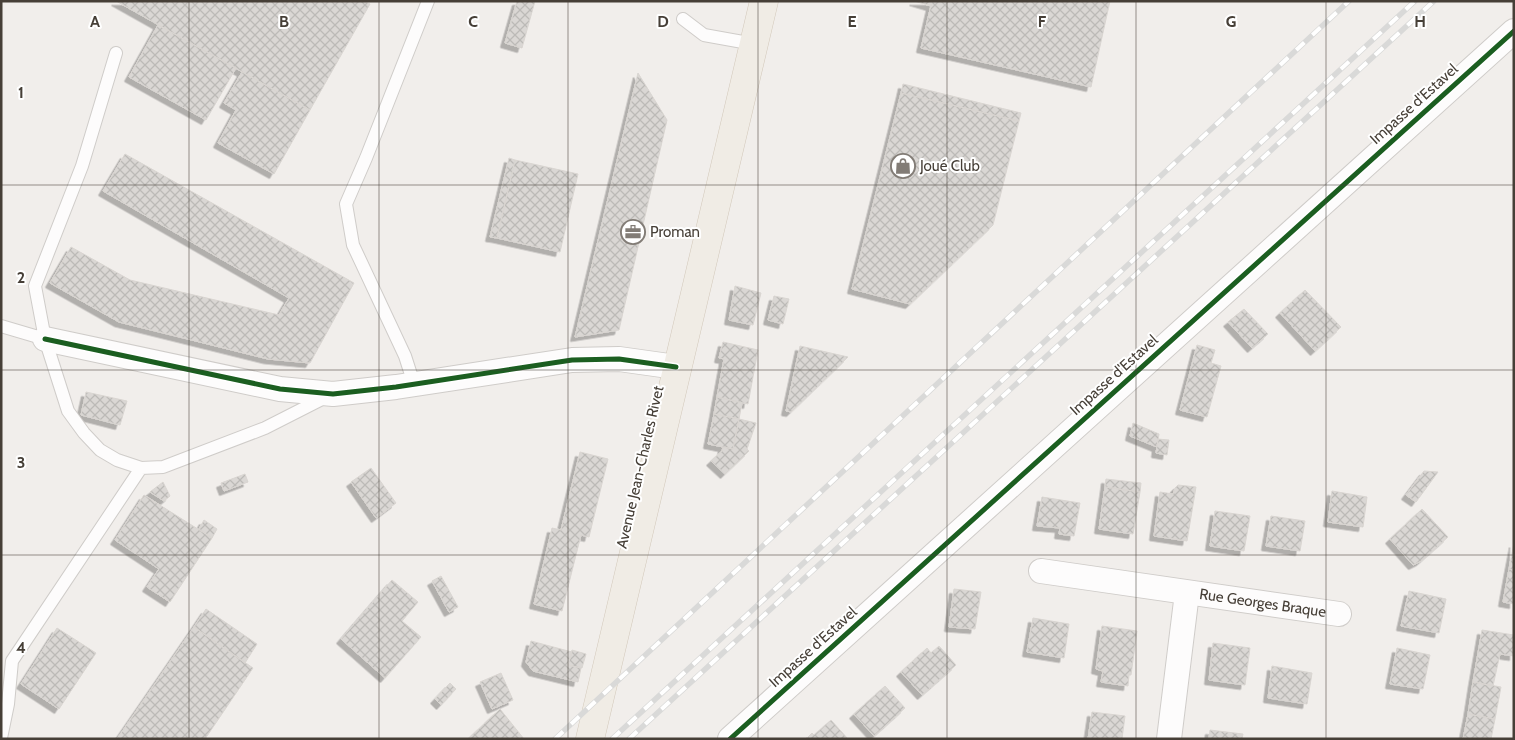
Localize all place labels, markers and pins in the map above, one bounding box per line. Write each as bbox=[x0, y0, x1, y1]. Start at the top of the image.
shop icon: Joué Club bbox=[890, 153, 916, 179]
place label: Joué Club bbox=[919, 157, 980, 175]
office icon: Proman bbox=[620, 219, 646, 245]
place label: Proman bbox=[650, 223, 700, 241]

